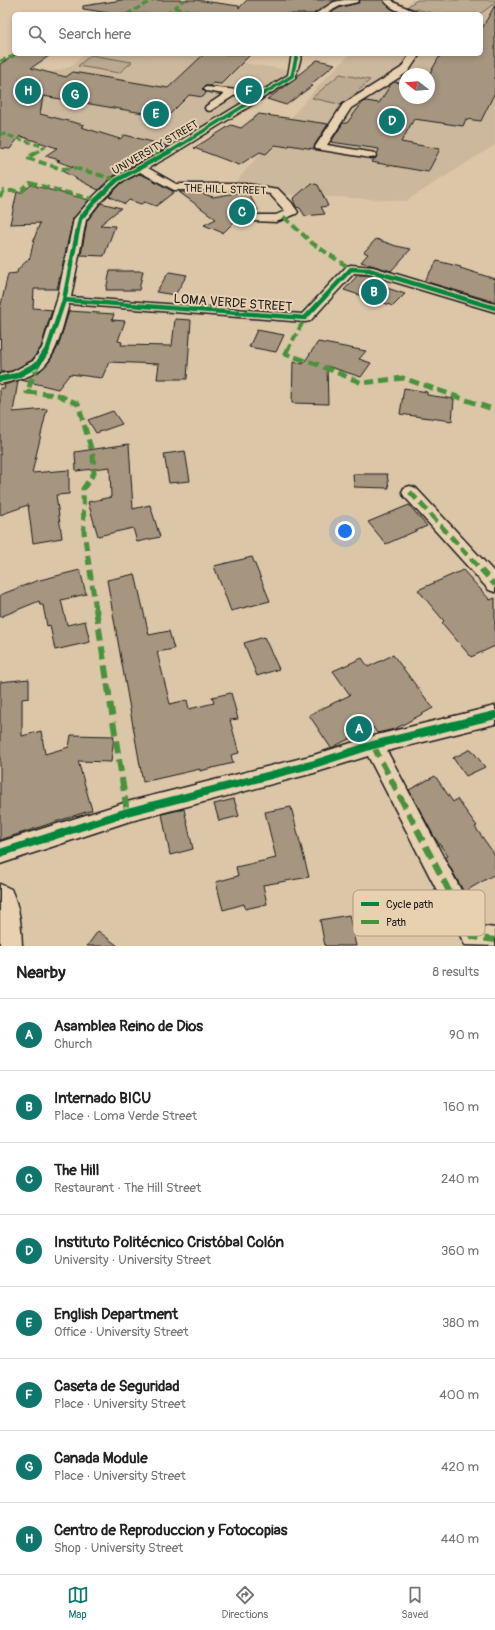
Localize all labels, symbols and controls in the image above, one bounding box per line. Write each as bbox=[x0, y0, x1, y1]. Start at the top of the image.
search box bbox=[12, 12, 483, 56]
icon: search bbox=[26, 23, 48, 45]
text: Search here bbox=[58, 25, 131, 44]
north arrow bbox=[399, 68, 435, 104]
pin: H bbox=[15, 76, 41, 106]
pin: F bbox=[236, 76, 262, 106]
pin: G bbox=[62, 80, 88, 110]
pin: E bbox=[143, 99, 169, 129]
pin: D bbox=[379, 106, 405, 136]
street label: UNIVERSITY STREET bbox=[110, 117, 201, 177]
street label: THE HILL STREET bbox=[184, 182, 266, 197]
pin: C bbox=[229, 197, 255, 227]
pin: B bbox=[361, 277, 387, 307]
street label: LOMA VERDE STREET bbox=[173, 291, 293, 315]
your location bbox=[335, 521, 355, 541]
pin: A bbox=[346, 714, 372, 744]
legend bbox=[353, 890, 485, 936]
text: Cycle path bbox=[386, 898, 433, 911]
text: Path bbox=[386, 916, 406, 929]
text: Nearby bbox=[16, 962, 65, 983]
text: 8 results bbox=[433, 964, 479, 980]
text: Asamblea Reino de Dios bbox=[54, 1017, 203, 1036]
text: A bbox=[25, 1027, 33, 1043]
text: 90 m bbox=[449, 1027, 479, 1043]
text: Church bbox=[54, 1036, 92, 1052]
text: Internado BICU bbox=[54, 1089, 151, 1108]
text: B bbox=[25, 1099, 33, 1115]
text: 160 m bbox=[443, 1099, 479, 1115]
text: Place · Loma Verde Street bbox=[54, 1108, 197, 1124]
text: The Hill bbox=[54, 1161, 99, 1180]
text: C bbox=[25, 1171, 33, 1187]
text: 240 m bbox=[441, 1171, 479, 1187]
text: Restaurant · The Hill Street bbox=[54, 1180, 201, 1196]
text: Instituto Politécnico Cristóbal Colón bbox=[54, 1233, 284, 1252]
text: D bbox=[25, 1243, 33, 1259]
text: 360 m bbox=[441, 1243, 479, 1259]
text: University · University Street bbox=[54, 1252, 211, 1268]
text: English Department bbox=[54, 1305, 178, 1324]
text: E bbox=[26, 1315, 32, 1331]
text: 380 m bbox=[442, 1315, 479, 1331]
text: Office · University Street bbox=[54, 1324, 189, 1340]
text: Caseta de Seguridad bbox=[54, 1377, 180, 1396]
text: F bbox=[25, 1387, 33, 1403]
text: 400 m bbox=[439, 1387, 479, 1403]
text: Place · University Street bbox=[54, 1396, 186, 1412]
text: Canada Module bbox=[54, 1449, 148, 1468]
text: G bbox=[25, 1459, 33, 1475]
text: 420 m bbox=[441, 1459, 479, 1475]
text: Place · University Street bbox=[54, 1468, 186, 1484]
text: Centro de Reproduccion y Fotocopias bbox=[54, 1521, 287, 1540]
text: H bbox=[25, 1531, 33, 1547]
text: 440 m bbox=[441, 1531, 479, 1547]
text: Shop · University Street bbox=[54, 1540, 183, 1556]
tab: Map bbox=[67, 1584, 89, 1621]
tab: Directions bbox=[222, 1584, 268, 1621]
tab: Saved bbox=[401, 1584, 428, 1621]

